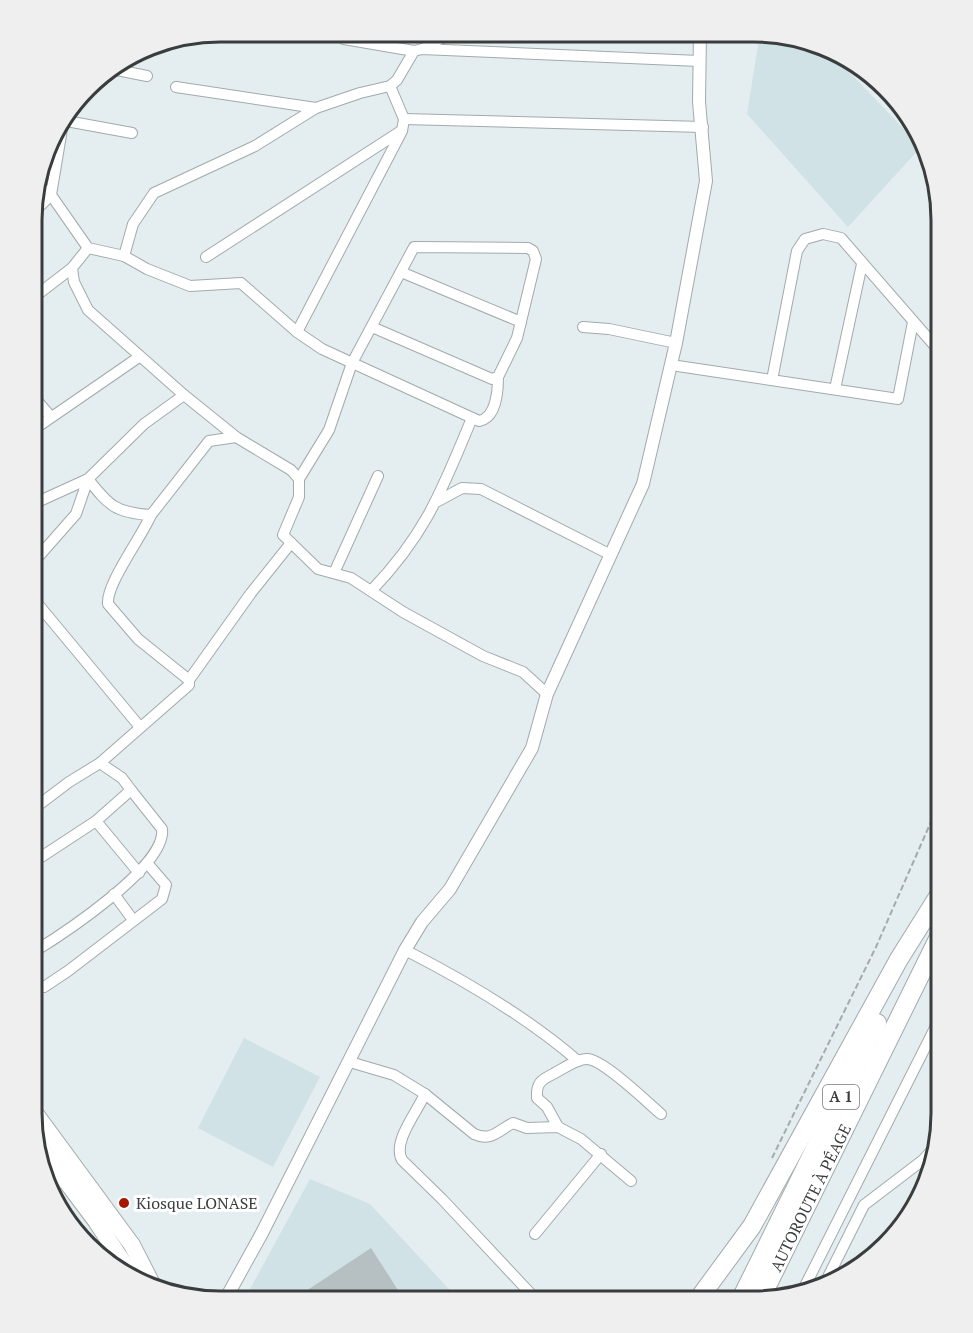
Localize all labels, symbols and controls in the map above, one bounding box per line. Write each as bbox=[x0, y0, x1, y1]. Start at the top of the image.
road number: A 1 bbox=[823, 1085, 859, 1109]
street label: AUTOROUTE À PÉAGE bbox=[765, 1120, 856, 1275]
place label: Kiosque LONASE bbox=[136, 1192, 258, 1214]
marker: Kiosque LONASE bbox=[117, 1196, 131, 1210]

